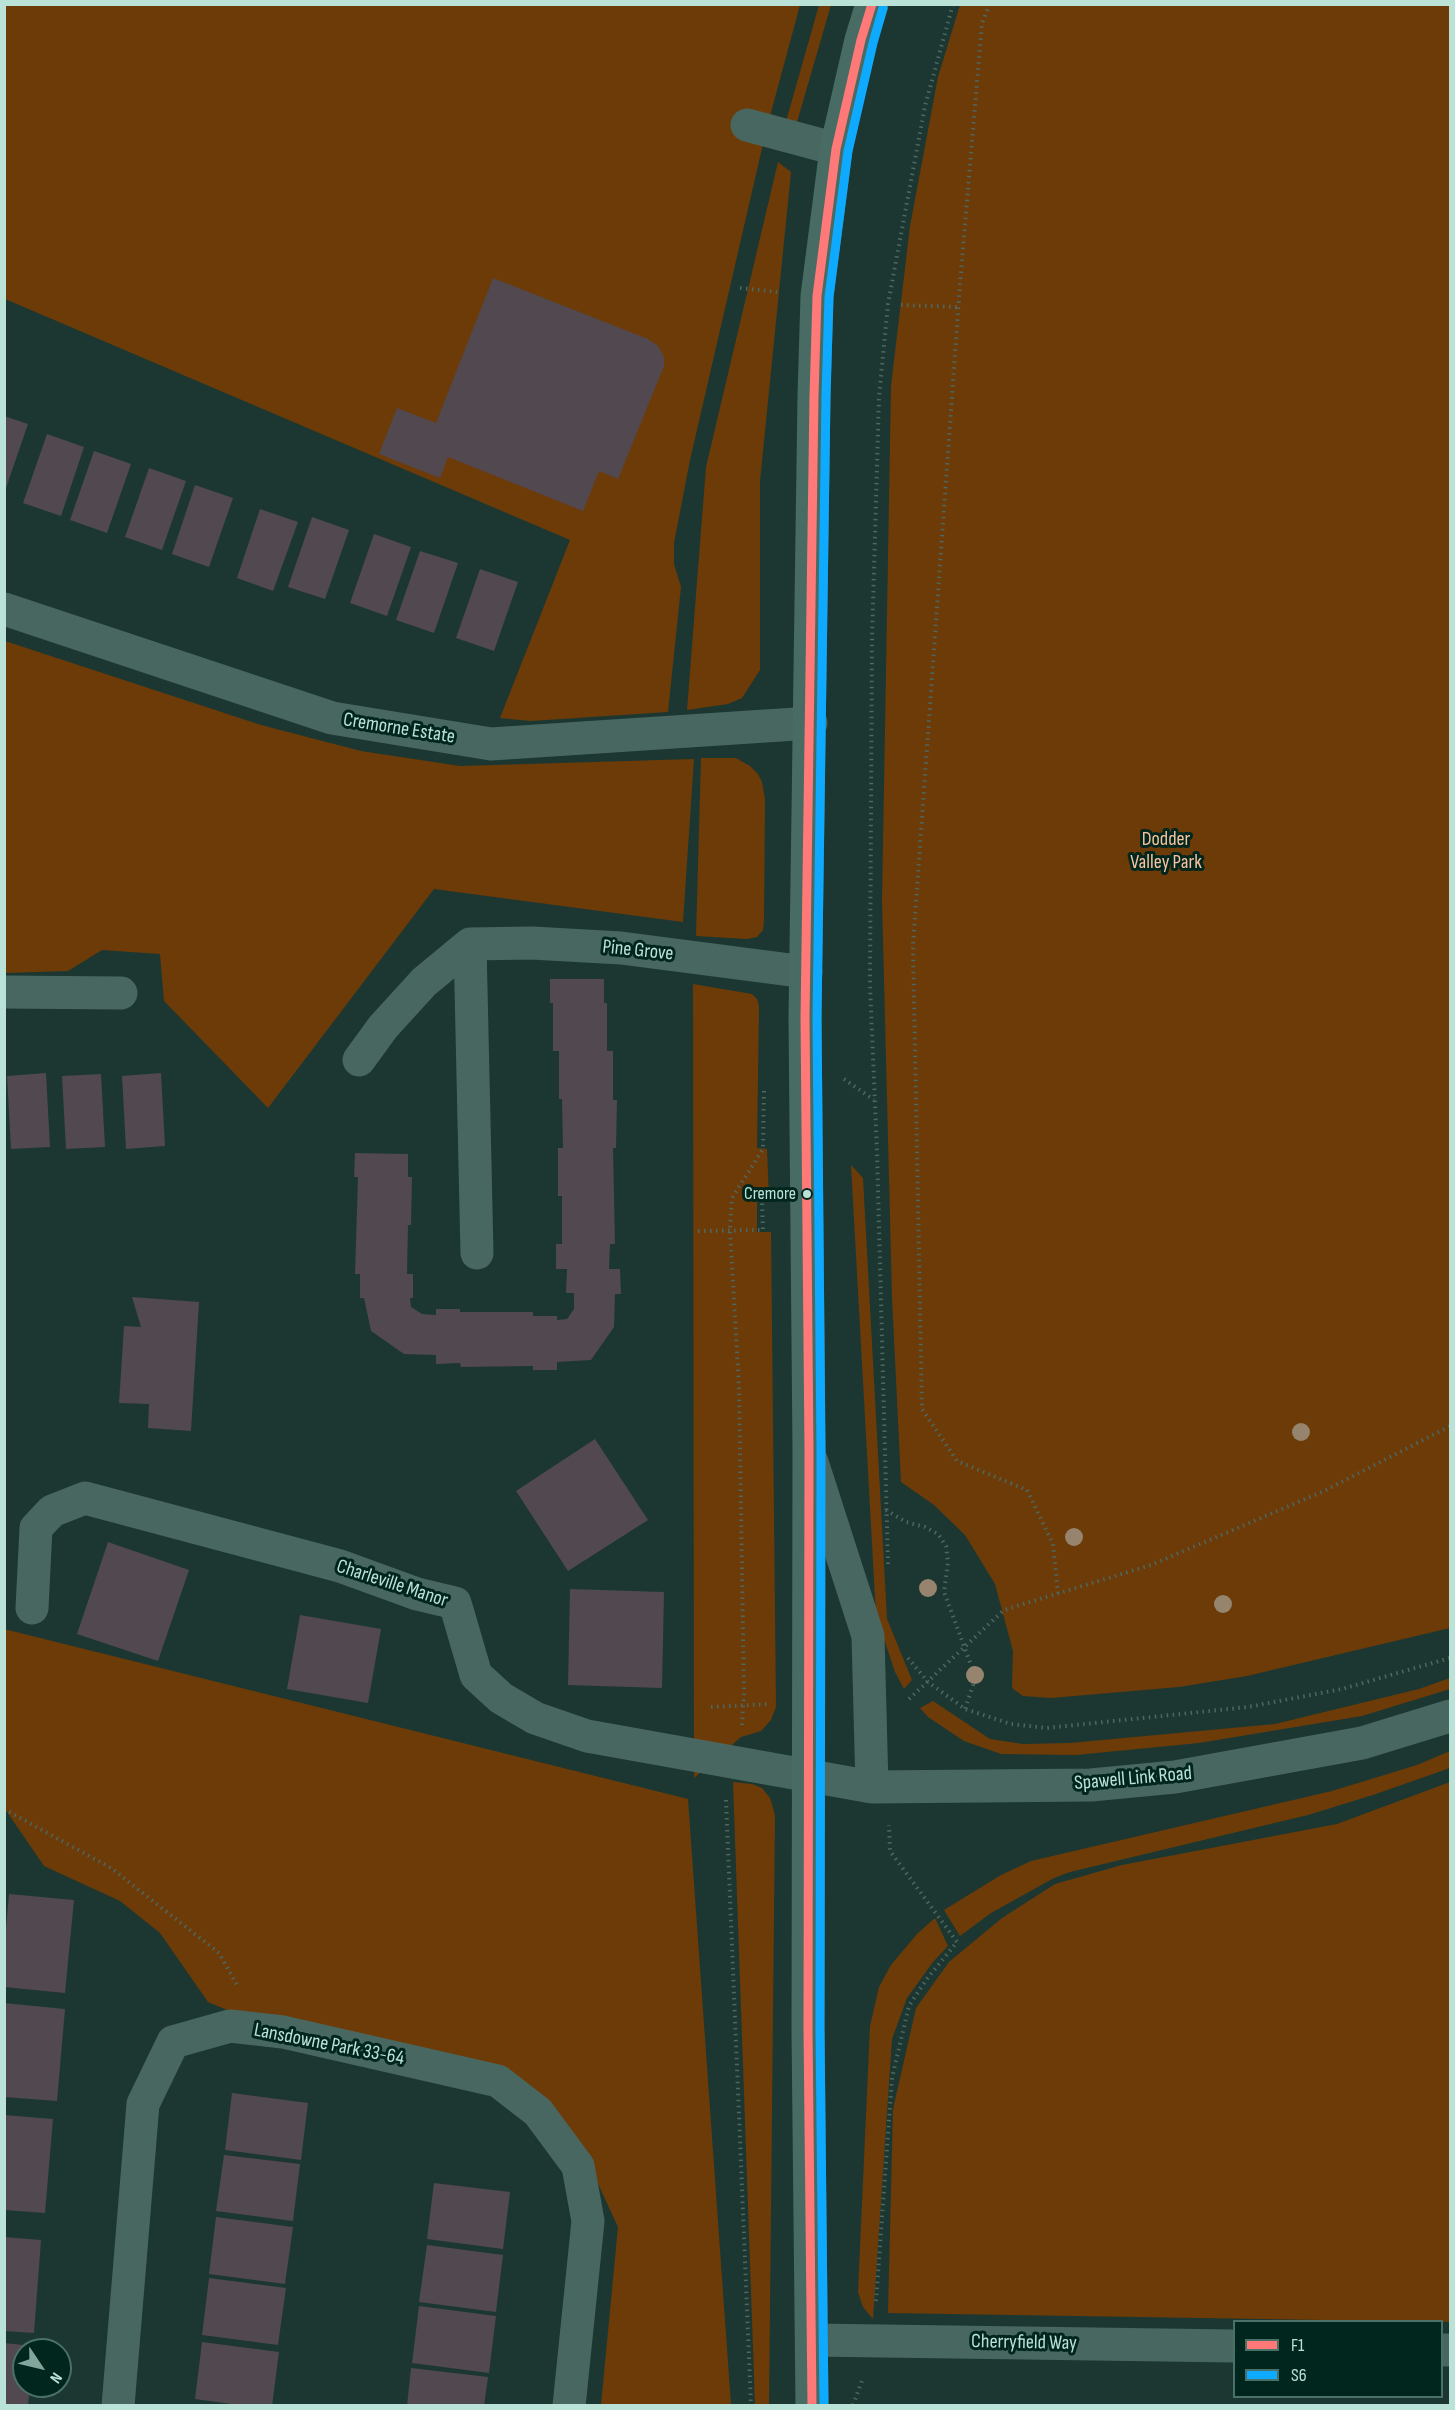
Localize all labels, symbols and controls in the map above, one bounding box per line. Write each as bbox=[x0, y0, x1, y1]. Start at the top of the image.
street label: Cremorne Estate bbox=[341, 708, 457, 750]
park label: Dodder Valley Park bbox=[1130, 828, 1202, 875]
street label: Pine Grove bbox=[601, 935, 675, 967]
place label: Cremore bbox=[744, 1183, 796, 1205]
marker: Cremore bbox=[801, 1188, 813, 1200]
street label: Charleville Manor bbox=[333, 1555, 451, 1613]
street label: Spawell Link Road bbox=[1073, 1762, 1193, 1796]
street label: Lansdowne Park 33-64 bbox=[252, 2019, 406, 2071]
legend bbox=[1233, 2320, 1443, 2398]
street label: Cherryfield Way bbox=[971, 2330, 1077, 2356]
text: F1 bbox=[1291, 2335, 1304, 2356]
north arrow bbox=[12, 2338, 72, 2398]
text: S6 bbox=[1291, 2365, 1307, 2386]
text: N bbox=[45, 2369, 66, 2386]

